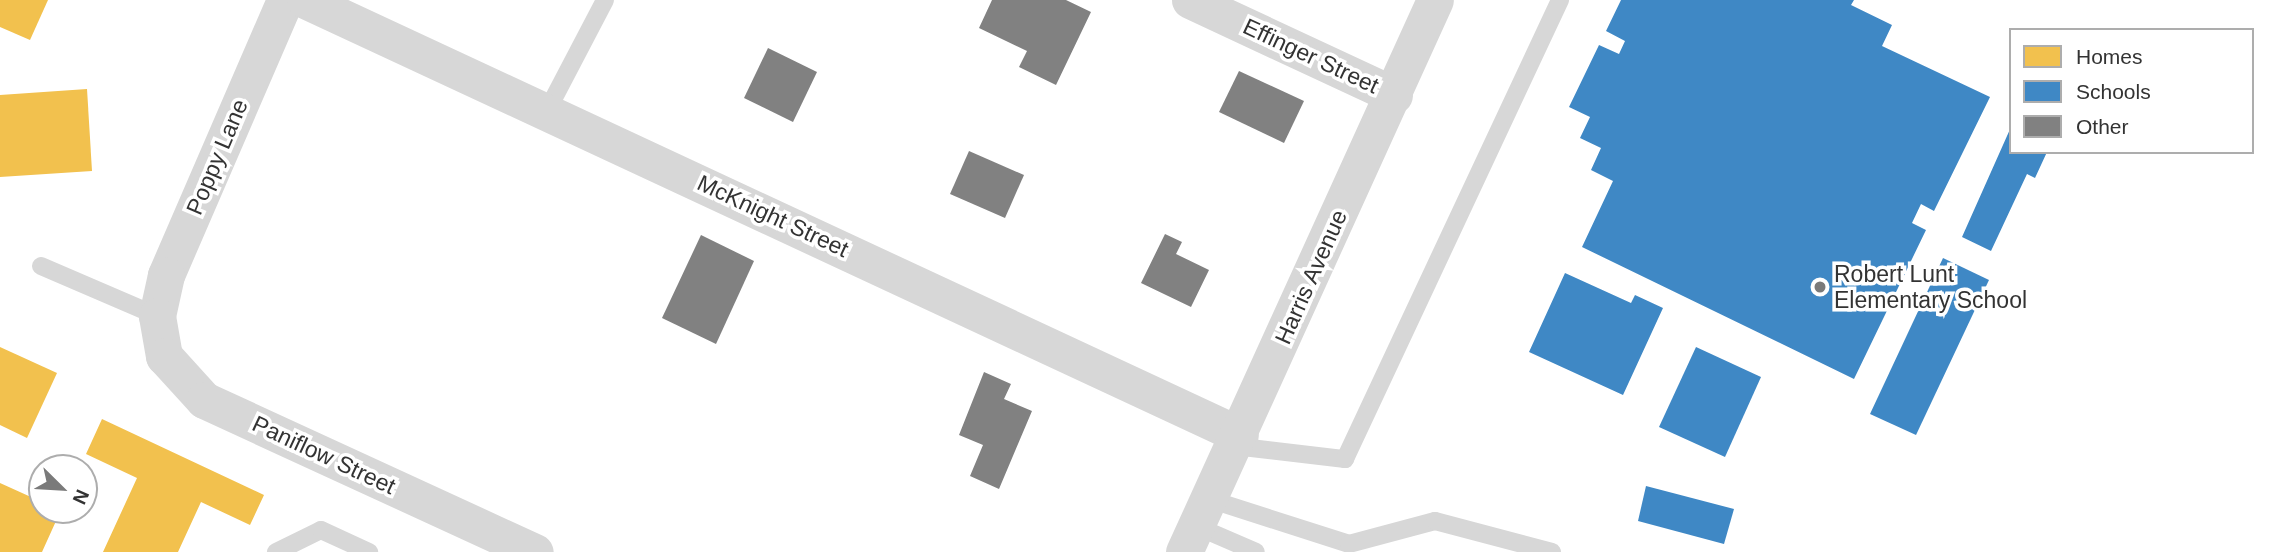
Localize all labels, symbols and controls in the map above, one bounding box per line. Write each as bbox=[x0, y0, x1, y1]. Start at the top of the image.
street label: Effinger Street bbox=[1239, 13, 1383, 99]
legend bbox=[2009, 28, 2254, 154]
text: Homes bbox=[2076, 45, 2143, 68]
text: Schools bbox=[2076, 80, 2151, 103]
street label: Poppy Lane bbox=[180, 95, 254, 219]
text: Other bbox=[2076, 115, 2129, 138]
street label: McKnight Street bbox=[693, 169, 853, 263]
street label: Harris Avenue bbox=[1269, 205, 1353, 349]
place label: Robert Lunt Elementary School bbox=[1834, 260, 2027, 314]
marker: Robert Lunt Elementary School bbox=[1812, 279, 1828, 295]
street label: Paniflow Street bbox=[248, 410, 400, 500]
north arrow bbox=[28, 454, 98, 524]
text: N bbox=[68, 486, 93, 507]

